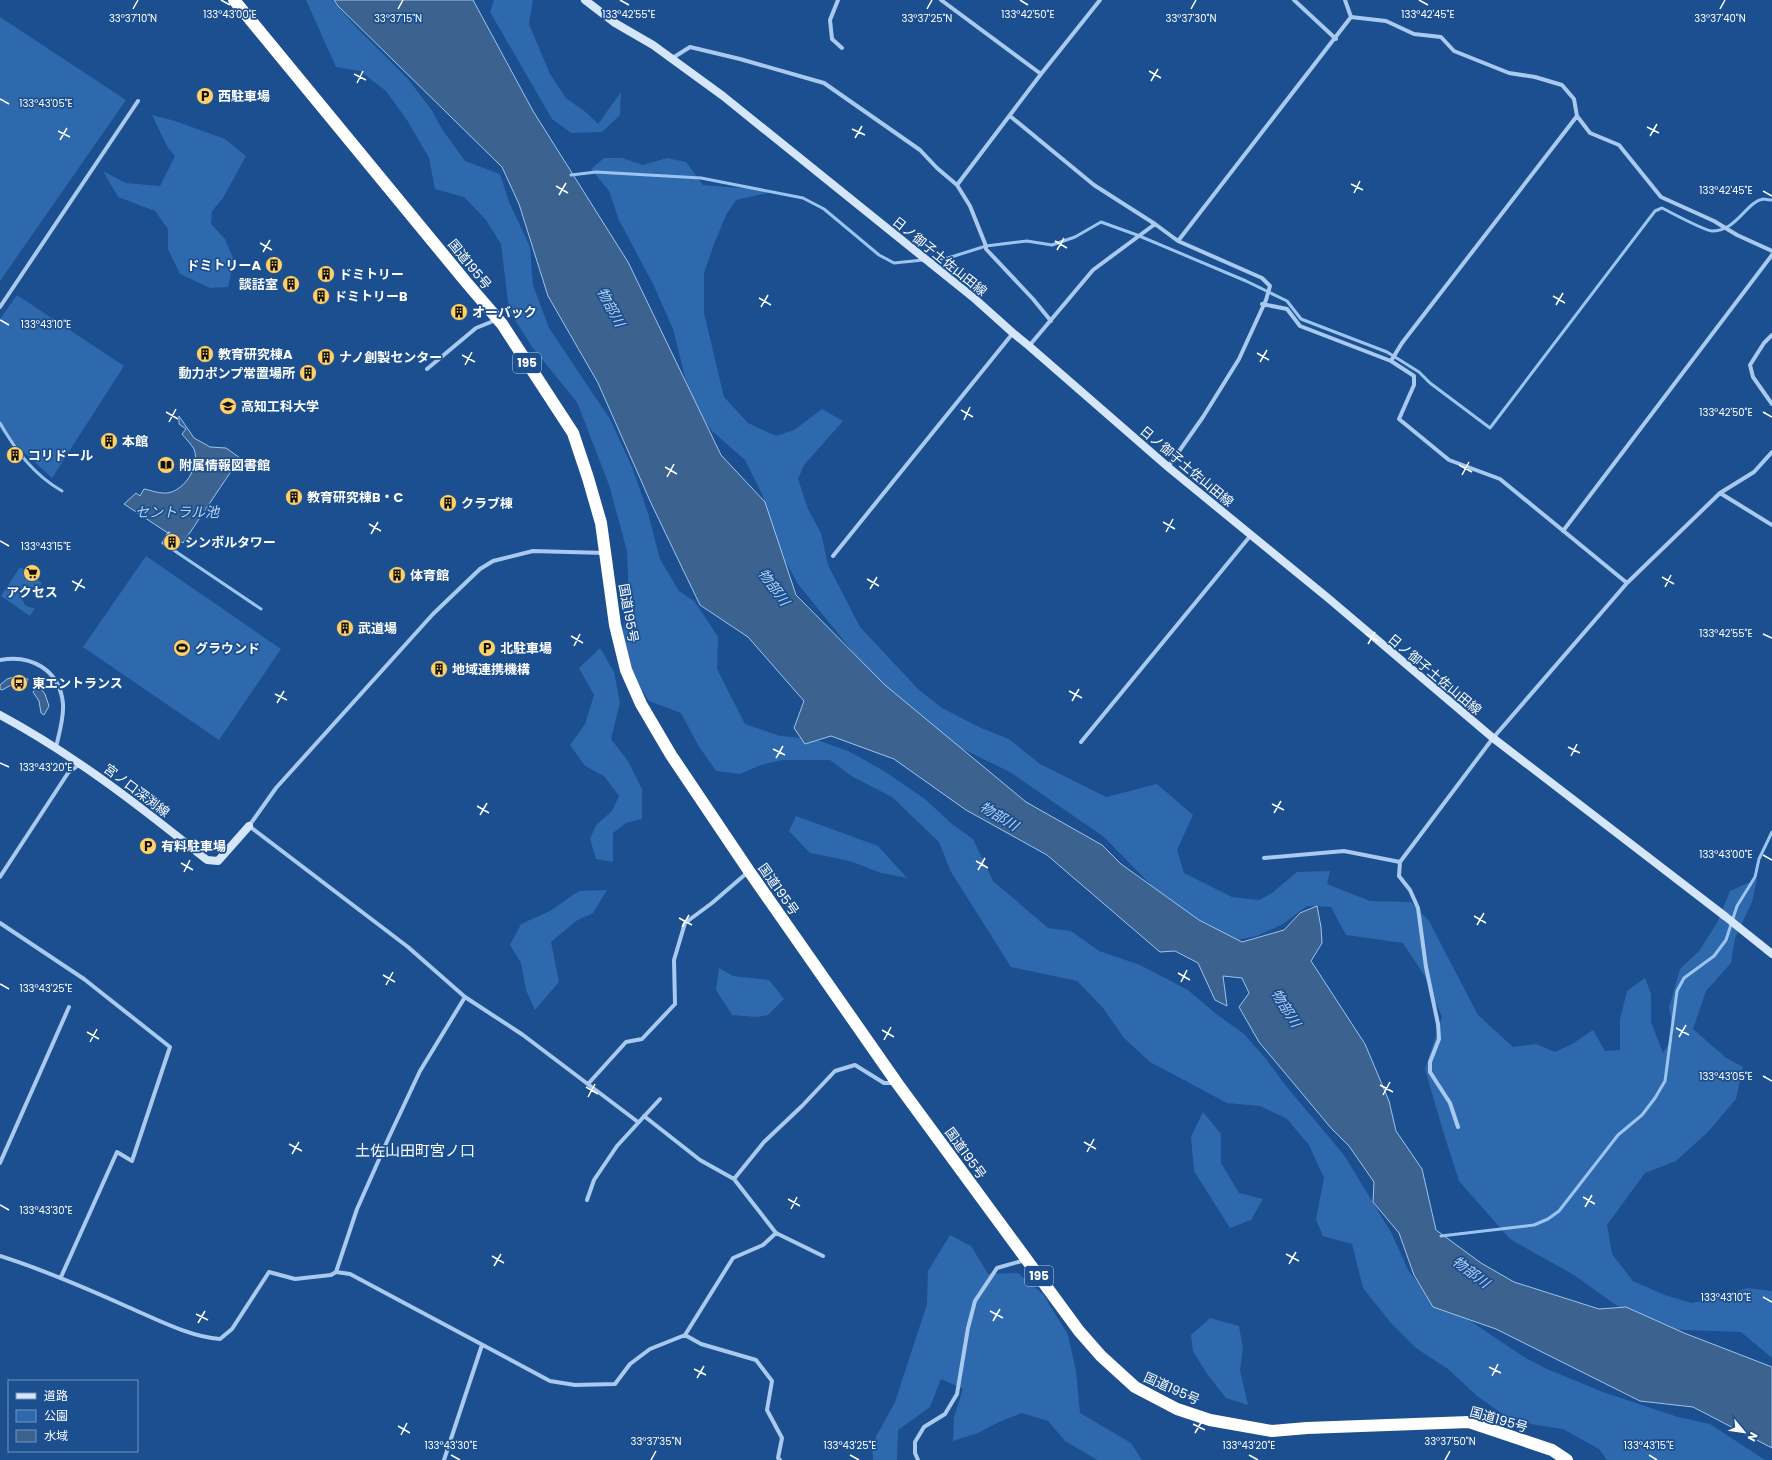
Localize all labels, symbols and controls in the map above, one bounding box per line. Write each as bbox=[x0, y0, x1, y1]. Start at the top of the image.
text: 133°43'00"E bbox=[203, 7, 257, 22]
text: 133°42'55"E bbox=[602, 7, 656, 22]
text: 133°42'50"E bbox=[1001, 7, 1055, 22]
text: 133°42'45"E bbox=[1401, 7, 1455, 22]
text: 33°37'10"N bbox=[109, 11, 157, 26]
text: 33°37'15"N bbox=[374, 11, 422, 26]
text: 33°37'25"N bbox=[902, 11, 952, 26]
text: 33°37'30"N bbox=[1166, 11, 1216, 26]
text: 33°37'40"N bbox=[1694, 11, 1746, 26]
parking icon: 西駐車場 bbox=[195, 86, 215, 106]
place label: 西駐車場 bbox=[218, 87, 270, 106]
text: 133°43'05"E bbox=[19, 96, 73, 111]
text: 133°42'45"E bbox=[1699, 183, 1753, 198]
street label: 日ノ御子土佐山田線 bbox=[888, 212, 991, 301]
street label: 国道195号 bbox=[444, 235, 496, 293]
building icon: ドミトリーA bbox=[264, 255, 284, 275]
place label: ドミトリーA bbox=[186, 256, 261, 275]
building icon: ドミトリー bbox=[316, 264, 336, 284]
place label: ドミトリー bbox=[339, 265, 404, 284]
building icon: 談話室 bbox=[281, 274, 301, 294]
place label: 談話室 bbox=[239, 275, 278, 294]
water label: 物部川 bbox=[592, 284, 631, 332]
building icon: ドミトリーB bbox=[311, 286, 331, 306]
place label: ドミトリーB bbox=[334, 287, 408, 306]
building icon: オーバック bbox=[449, 302, 469, 322]
place label: オーバック bbox=[472, 303, 537, 322]
text: 133°43'10"E bbox=[21, 317, 71, 332]
building icon: 教育研究棟A bbox=[195, 344, 215, 364]
place label: 教育研究棟A bbox=[218, 345, 293, 364]
building icon: ナノ創製センター bbox=[316, 347, 336, 367]
place label: ナノ創製センター bbox=[339, 348, 442, 367]
road number: 195 bbox=[513, 353, 541, 373]
building icon: 動力ポンプ常置場所 bbox=[298, 363, 318, 383]
place label: 動力ポンプ常置場所 bbox=[178, 364, 295, 383]
school or university icon: 高知工科大学 bbox=[218, 396, 238, 416]
place label: 高知工科大学 bbox=[241, 397, 319, 416]
text: 133°42'50"E bbox=[1699, 405, 1753, 420]
street label: 日ノ御子土佐山田線 bbox=[1136, 421, 1238, 511]
building icon: 本館 bbox=[99, 431, 119, 451]
place label: 本館 bbox=[122, 432, 148, 451]
building icon: コリドール bbox=[5, 445, 25, 465]
place label: コリドール bbox=[28, 446, 93, 465]
library icon: 附属情報図書館 bbox=[156, 455, 176, 475]
place label: 附属情報図書館 bbox=[179, 456, 270, 475]
building icon: 教育研究棟B・C bbox=[284, 487, 304, 507]
place label: 教育研究棟B・C bbox=[307, 488, 404, 507]
building icon: クラブ棟 bbox=[438, 493, 458, 513]
place label: クラブ棟 bbox=[461, 494, 513, 513]
water label: セントラル池 bbox=[135, 502, 221, 522]
building icon: シンボルタワー bbox=[162, 532, 182, 552]
place label: シンボルタワー bbox=[185, 533, 276, 552]
text: 133°43'15"E bbox=[21, 539, 71, 554]
supermarket icon: アクセス bbox=[22, 563, 42, 583]
water label: 物部川 bbox=[754, 564, 796, 611]
building icon: 体育館 bbox=[387, 565, 407, 585]
place label: 体育館 bbox=[410, 566, 449, 585]
street label: 国道195号 bbox=[614, 582, 643, 644]
place label: アクセス bbox=[6, 583, 58, 602]
building icon: 武道場 bbox=[335, 618, 355, 638]
place label: 武道場 bbox=[358, 619, 397, 638]
text: 133°42'55"E bbox=[1699, 626, 1753, 641]
street label: 日ノ御子土佐山田線 bbox=[1384, 629, 1486, 719]
sports icon: グラウンド bbox=[172, 638, 192, 658]
parking icon: 北駐車場 bbox=[477, 638, 497, 658]
place label: グラウンド bbox=[195, 639, 260, 658]
place label: 北駐車場 bbox=[500, 639, 552, 658]
building icon: 地域連携機構 bbox=[429, 659, 449, 679]
place label: 地域連携機構 bbox=[452, 660, 530, 679]
bus stop icon: 東エントランス bbox=[9, 673, 29, 693]
place label: 東エントランス bbox=[32, 674, 123, 693]
street label: 宮ノ口深渕線 bbox=[100, 759, 174, 821]
text: 133°43'20"E bbox=[20, 760, 72, 775]
water label: 物部川 bbox=[976, 797, 1024, 836]
parking icon: 有料駐車場 bbox=[138, 836, 158, 856]
place label: 有料駐車場 bbox=[161, 837, 226, 856]
text: 133°43'00"E bbox=[1699, 847, 1753, 862]
street label: 国道195号 bbox=[754, 859, 803, 919]
text: 133°43'25"E bbox=[20, 981, 72, 996]
water label: 物部川 bbox=[1266, 985, 1307, 1033]
text: 133°43'05"E bbox=[1699, 1069, 1753, 1084]
street label: 国道195号 bbox=[940, 1124, 991, 1183]
district label: 土佐山田町宮ノ口 bbox=[355, 1140, 475, 1161]
text: 133°43'30"E bbox=[19, 1203, 73, 1218]
water label: 物部川 bbox=[1448, 1251, 1495, 1294]
road number: 195 bbox=[1025, 1266, 1053, 1286]
text: 133°43'10"E bbox=[1701, 1290, 1751, 1305]
street label: 国道195号 bbox=[1141, 1368, 1203, 1409]
legend bbox=[8, 1380, 138, 1452]
text: 道路 bbox=[44, 1387, 68, 1404]
street label: 国道195号 bbox=[1468, 1402, 1530, 1437]
text: 公園 bbox=[44, 1407, 68, 1424]
north arrow bbox=[1724, 1412, 1764, 1452]
text: 水域 bbox=[44, 1427, 68, 1444]
text: N bbox=[1744, 1429, 1762, 1444]
text: 33°37'35"N bbox=[631, 1434, 681, 1449]
text: 33°37'50"N bbox=[1424, 1434, 1476, 1449]
text: 133°43'30"E bbox=[424, 1438, 478, 1453]
text: 133°43'25"E bbox=[824, 1438, 876, 1453]
text: 133°43'20"E bbox=[1223, 1438, 1275, 1453]
text: 133°43'15"E bbox=[1624, 1438, 1674, 1453]

